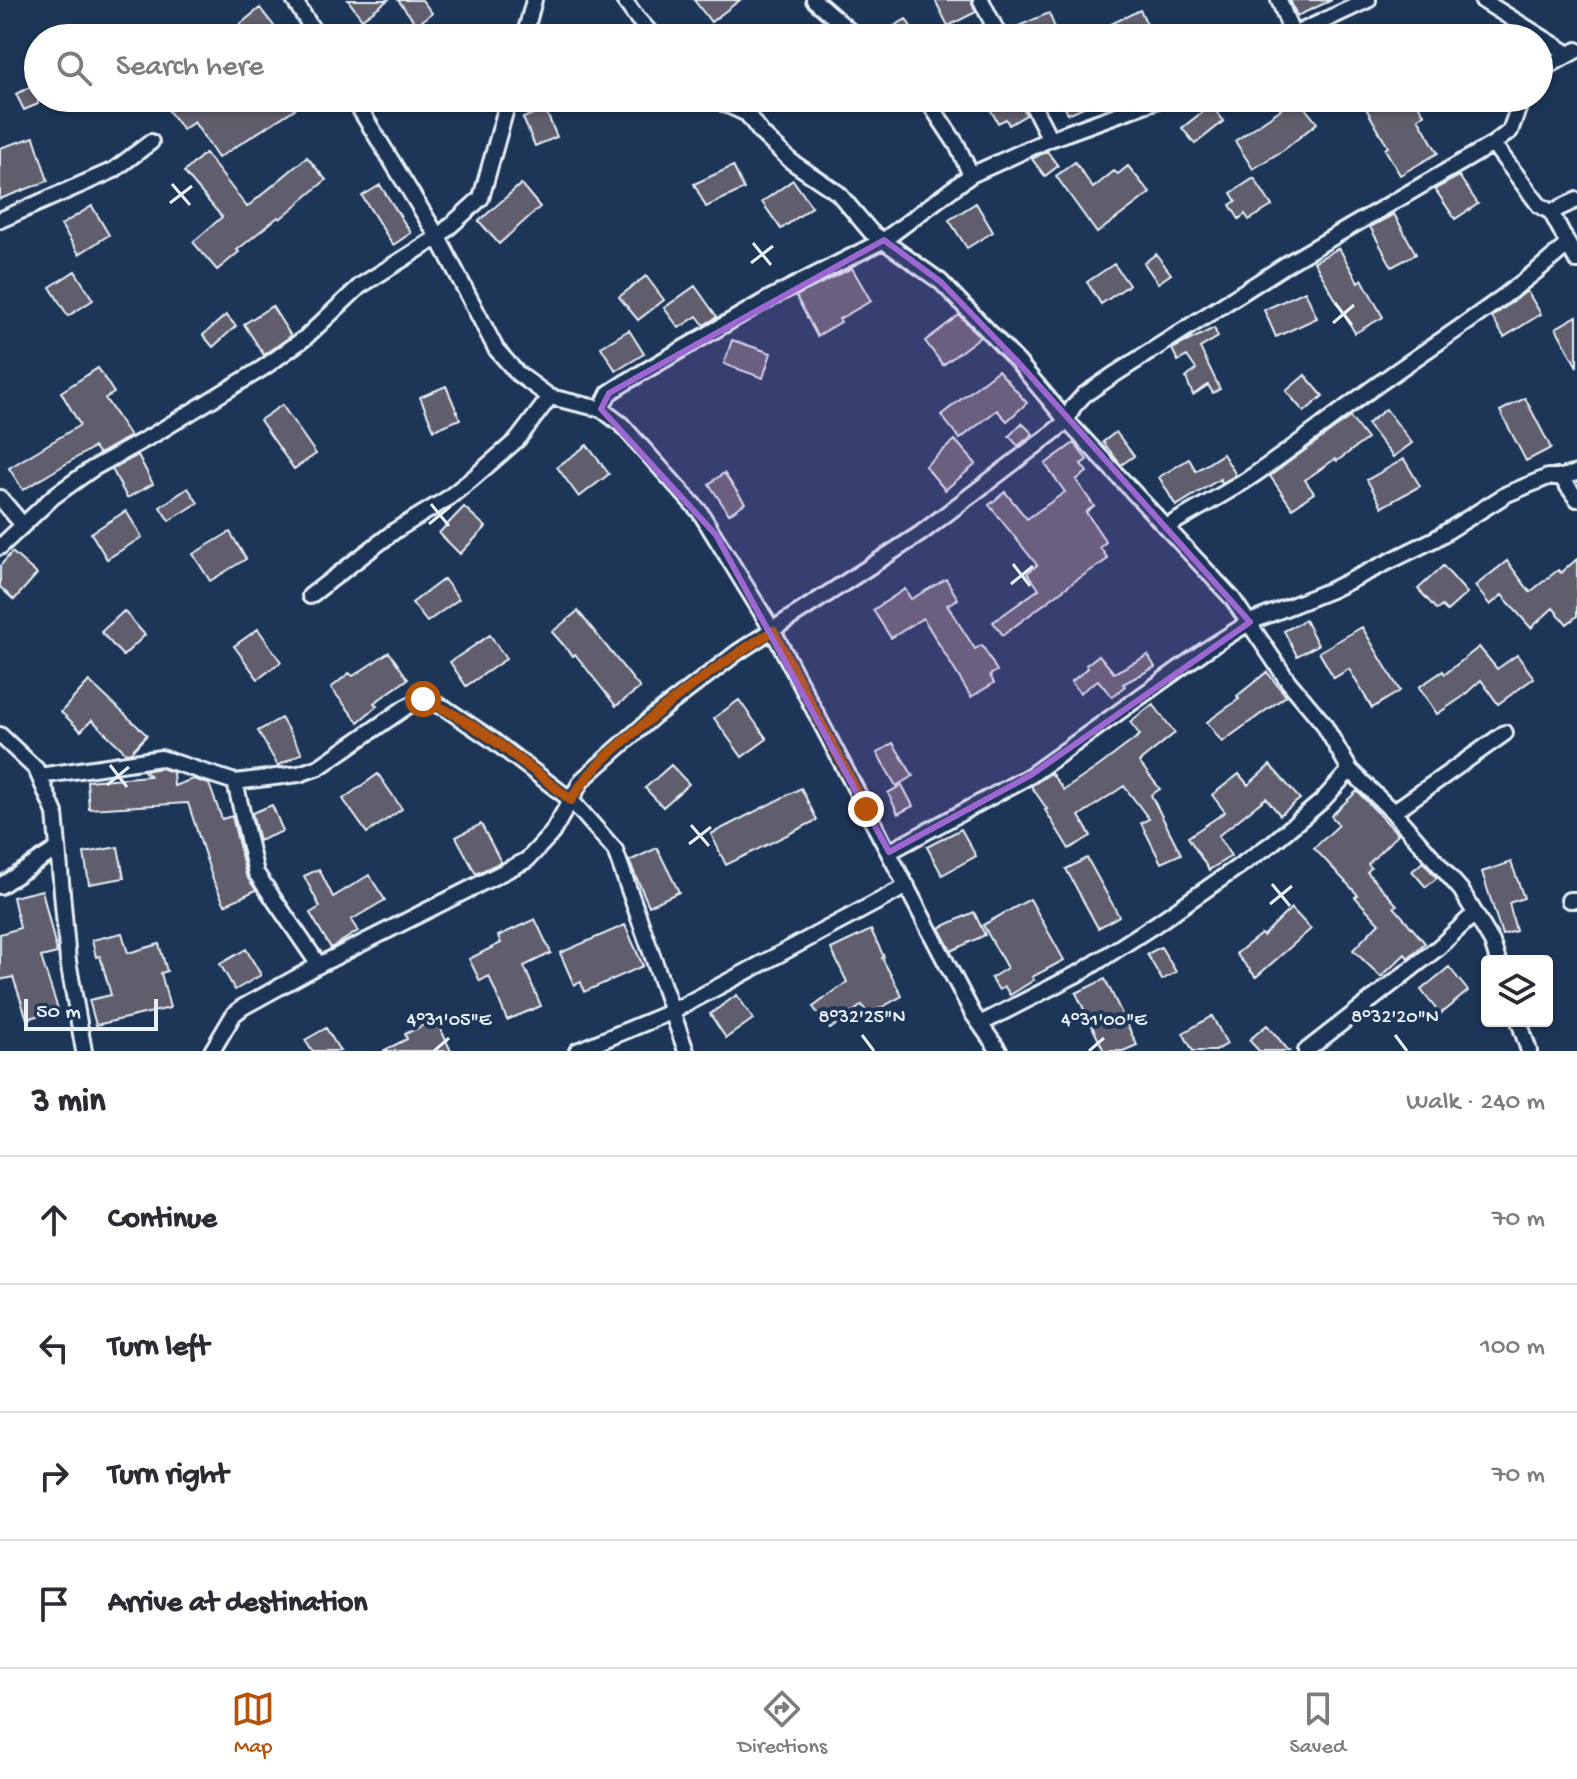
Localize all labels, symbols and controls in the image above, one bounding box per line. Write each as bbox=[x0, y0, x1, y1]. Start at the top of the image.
search box bbox=[24, 24, 1553, 112]
icon: search bbox=[52, 46, 96, 90]
text: Search here bbox=[116, 51, 264, 86]
route start bbox=[405, 681, 441, 717]
route end bbox=[848, 791, 884, 827]
map controls bbox=[1481, 955, 1553, 1027]
button: layers bbox=[1481, 955, 1553, 1027]
scale bar bbox=[24, 995, 158, 1031]
text: 50 m bbox=[36, 1000, 81, 1026]
text: 8°32'25"N bbox=[819, 1007, 905, 1030]
text: 8°32'20"N bbox=[1351, 1007, 1439, 1030]
text: 4°31'05"E bbox=[407, 1010, 493, 1033]
text: 4°31'00"E bbox=[1061, 1010, 1148, 1033]
text: 3 min bbox=[32, 1083, 105, 1123]
text: Walk · 240 m bbox=[1406, 1088, 1545, 1119]
icon: ahead bbox=[32, 1198, 76, 1242]
text: Continue bbox=[108, 1203, 217, 1238]
text: 70 m bbox=[1492, 1205, 1545, 1236]
icon: left bbox=[32, 1326, 76, 1370]
text: Turn left bbox=[108, 1331, 209, 1366]
text: 100 m bbox=[1480, 1333, 1545, 1364]
icon: right bbox=[32, 1454, 76, 1498]
text: Turn right bbox=[108, 1459, 228, 1494]
text: 70 m bbox=[1492, 1461, 1545, 1492]
icon: arrive bbox=[32, 1582, 76, 1626]
text: Arrive at destination bbox=[108, 1587, 368, 1622]
tab: Map bbox=[231, 1687, 275, 1761]
tab: Directions bbox=[738, 1687, 827, 1761]
tab: Saved bbox=[1289, 1687, 1346, 1761]

